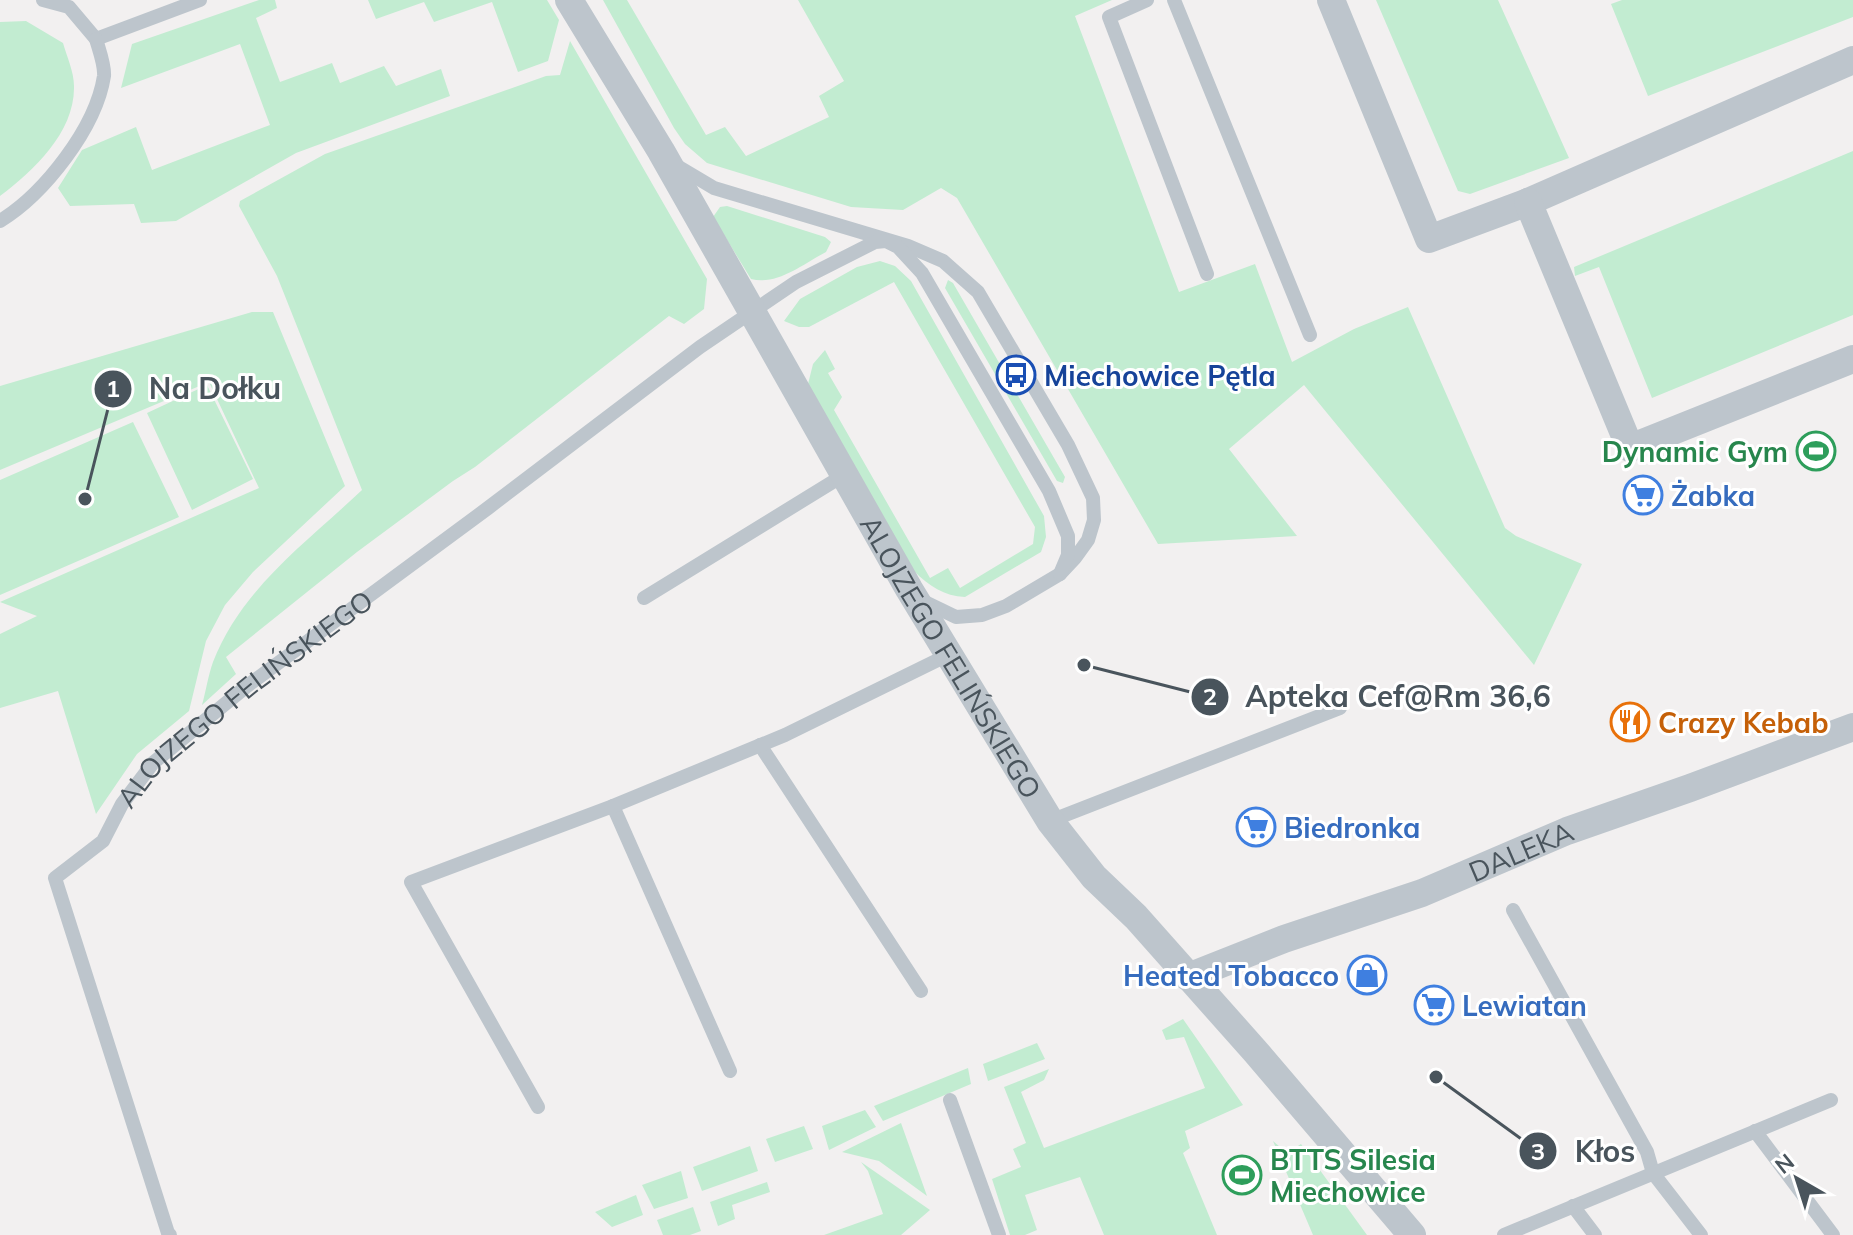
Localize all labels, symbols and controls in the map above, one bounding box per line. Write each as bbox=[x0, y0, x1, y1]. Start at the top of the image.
bus stop icon: Miechowice Pętla bbox=[995, 354, 1037, 396]
place label: Miechowice Pętla bbox=[1044, 358, 1276, 393]
callout: Na Dołku bbox=[93, 362, 297, 416]
text: Na Dołku bbox=[149, 369, 281, 407]
text: 1 bbox=[106, 373, 120, 403]
sports icon: Dynamic Gym bbox=[1795, 430, 1837, 472]
place label: Dynamic Gym bbox=[1602, 434, 1788, 469]
supermarket icon: Żabka bbox=[1622, 474, 1664, 516]
place label: Żabka bbox=[1671, 478, 1755, 513]
street label: ALOJZEGO FELIŃSKIEGO bbox=[853, 509, 1050, 805]
street label: ALOJZEGO FELIŃSKIEGO bbox=[108, 582, 379, 814]
callout: Apteka Cef@Rm 36,6 bbox=[1190, 670, 1567, 724]
text: Apteka Cef@Rm 36,6 bbox=[1245, 677, 1551, 715]
text: 2 bbox=[1203, 681, 1217, 711]
restaurant icon: Crazy Kebab bbox=[1609, 701, 1651, 743]
place label: Crazy Kebab bbox=[1658, 705, 1829, 740]
supermarket icon: Biedronka bbox=[1235, 806, 1277, 848]
place label: Biedronka bbox=[1284, 810, 1420, 845]
street label: DALEKA bbox=[1463, 813, 1579, 889]
shop icon: Heated Tobacco bbox=[1346, 954, 1388, 996]
place label: Heated Tobacco bbox=[1123, 958, 1339, 993]
supermarket icon: Lewiatan bbox=[1413, 984, 1455, 1026]
place label: Lewiatan bbox=[1462, 988, 1587, 1023]
callout: Kłos bbox=[1518, 1124, 1651, 1178]
text: Kłos bbox=[1575, 1132, 1635, 1170]
text: 3 bbox=[1531, 1136, 1545, 1166]
north arrow bbox=[1757, 1139, 1837, 1219]
place label: BTTS Silesia Miechowice bbox=[1270, 1142, 1436, 1209]
text: N bbox=[1769, 1147, 1800, 1180]
sports icon: BTTS Silesia Miechowice bbox=[1221, 1154, 1263, 1196]

